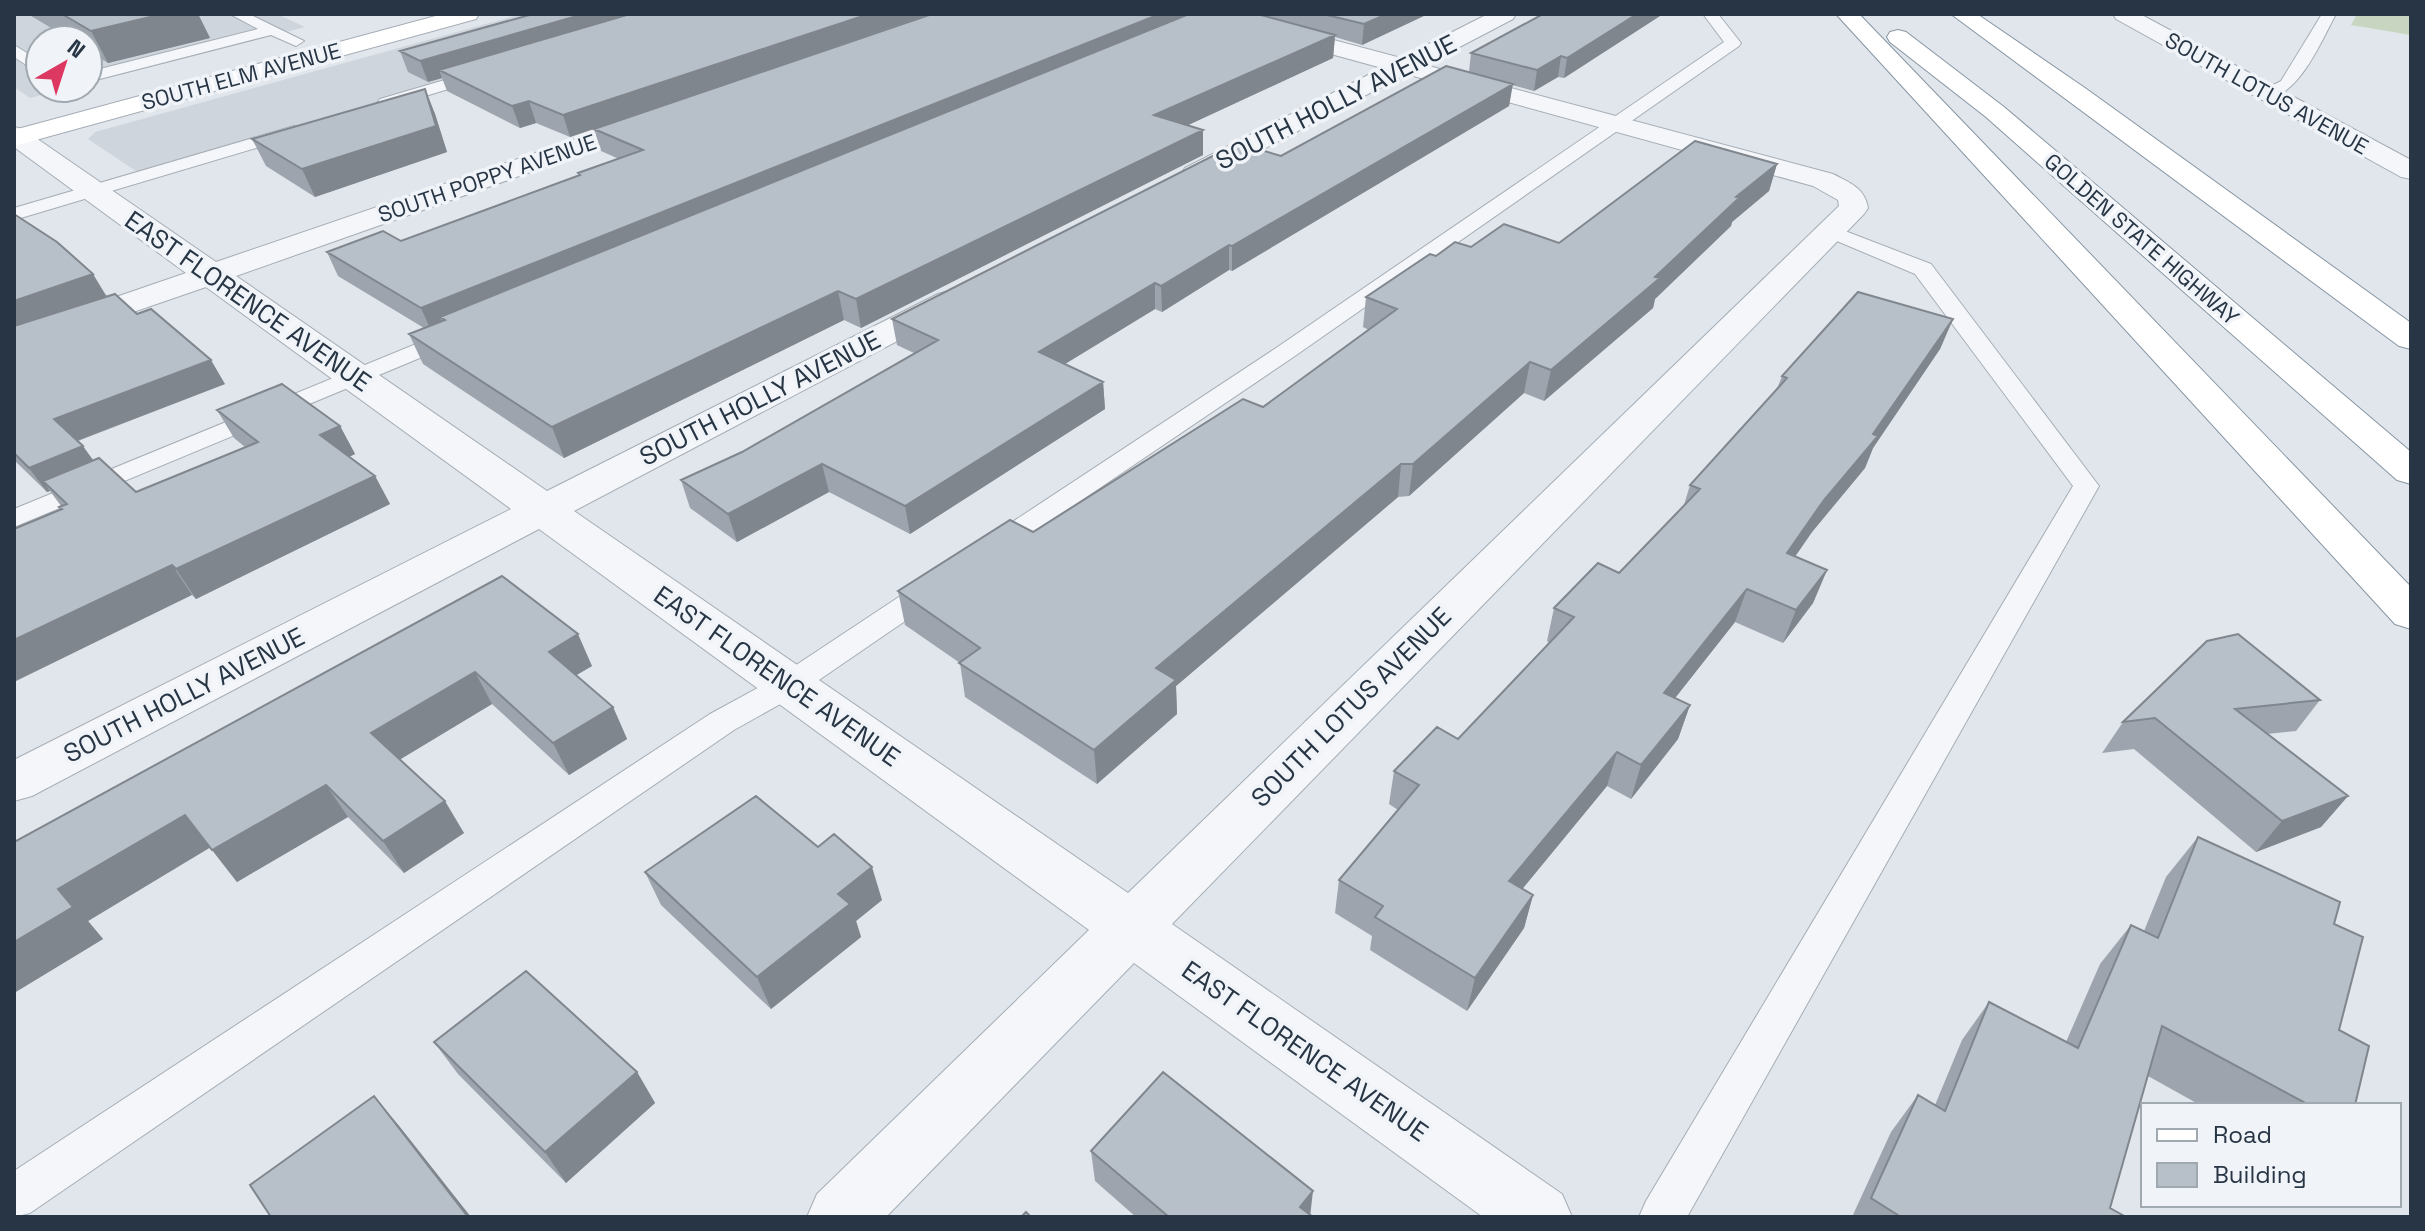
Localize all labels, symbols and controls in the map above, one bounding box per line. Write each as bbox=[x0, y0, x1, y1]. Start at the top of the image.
north arrow bbox=[24, 24, 104, 104]
street label: SOUTH LOTUS AVENUE bbox=[2160, 25, 2374, 161]
street label: SOUTH HOLLY AVENUE bbox=[1210, 26, 1462, 178]
text: N bbox=[62, 33, 91, 64]
street label: SOUTH ELM AVENUE bbox=[138, 36, 344, 116]
street label: SOUTH POPPY AVENUE bbox=[374, 127, 600, 229]
street label: GOLDEN STATE HIGHWAY bbox=[2039, 147, 2246, 332]
street label: EAST FLORENCE AVENUE bbox=[118, 203, 378, 399]
street label: SOUTH HOLLY AVENUE bbox=[634, 322, 886, 474]
street label: EAST FLORENCE AVENUE bbox=[647, 578, 907, 774]
street label: SOUTH LOTUS AVENUE bbox=[1244, 600, 1458, 814]
street label: SOUTH HOLLY AVENUE bbox=[58, 619, 310, 771]
street label: EAST FLORENCE AVENUE bbox=[1175, 953, 1435, 1149]
legend bbox=[2141, 1103, 2401, 1207]
text: Road bbox=[2213, 1119, 2272, 1150]
text: Building bbox=[2213, 1159, 2307, 1190]

